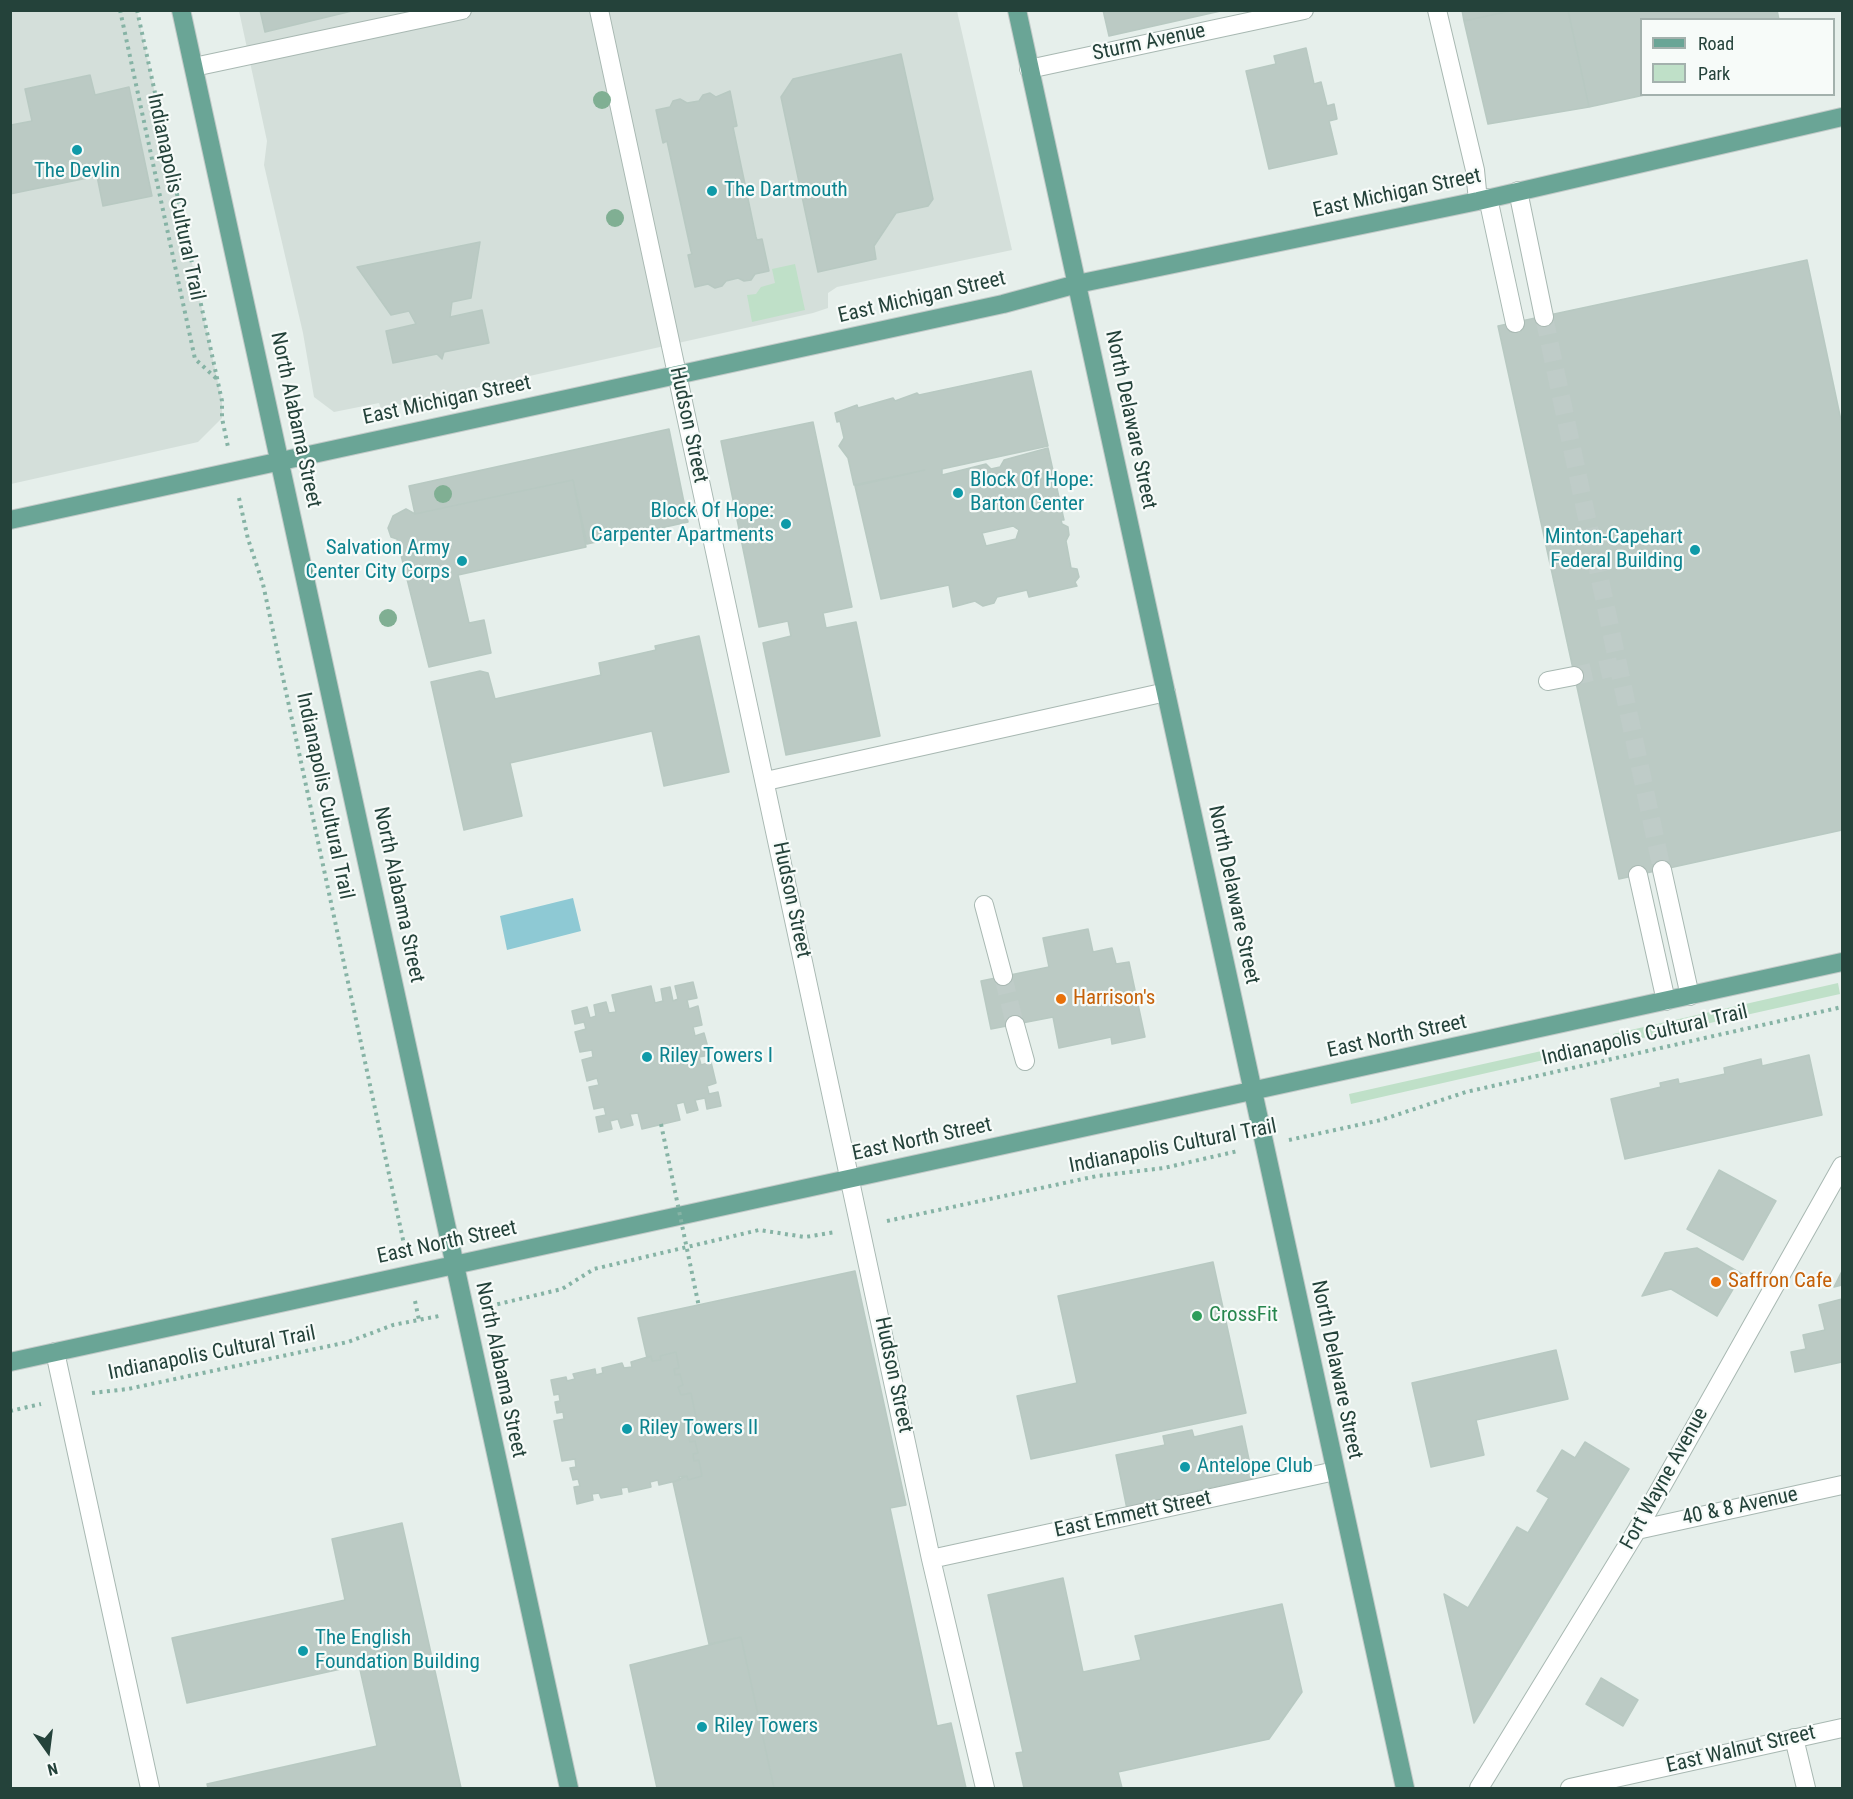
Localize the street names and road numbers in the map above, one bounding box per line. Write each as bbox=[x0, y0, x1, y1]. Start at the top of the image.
street label: Sturm Avenue bbox=[1090, 19, 1208, 67]
street label: Indianapolis Cultural Trail bbox=[141, 91, 209, 303]
street label: East Michigan Street bbox=[1311, 164, 1483, 224]
street label: East Michigan Street bbox=[836, 266, 1008, 330]
street label: North Delaware Street bbox=[1099, 328, 1161, 512]
street label: North Alabama Street bbox=[264, 330, 326, 510]
street label: Hudson Street bbox=[663, 365, 713, 485]
street label: East Michigan Street bbox=[361, 371, 533, 431]
street label: Indianapolis Cultural Trail bbox=[290, 690, 358, 902]
street label: North Delaware Street bbox=[1202, 803, 1264, 987]
street label: North Alabama Street bbox=[367, 805, 429, 985]
street label: Hudson Street bbox=[766, 840, 816, 960]
street label: Indianapolis Cultural Trail bbox=[1540, 1000, 1750, 1072]
street label: East North Street bbox=[1325, 1010, 1469, 1064]
street label: East North Street bbox=[850, 1113, 994, 1167]
street label: Indianapolis Cultural Trail bbox=[1067, 1115, 1279, 1179]
street label: East North Street bbox=[375, 1216, 519, 1270]
street label: North Delaware Street bbox=[1305, 1278, 1367, 1462]
street label: North Alabama Street bbox=[469, 1280, 531, 1460]
street label: Hudson Street bbox=[868, 1315, 918, 1435]
street label: Indianapolis Cultural Trail bbox=[106, 1322, 318, 1386]
street label: Fort Wayne Avenue bbox=[1616, 1404, 1714, 1554]
street label: 40 & 8 Avenue bbox=[1680, 1482, 1800, 1532]
street label: East Emmett Street bbox=[1052, 1486, 1214, 1544]
street label: East Walnut Street bbox=[1664, 1721, 1818, 1779]

